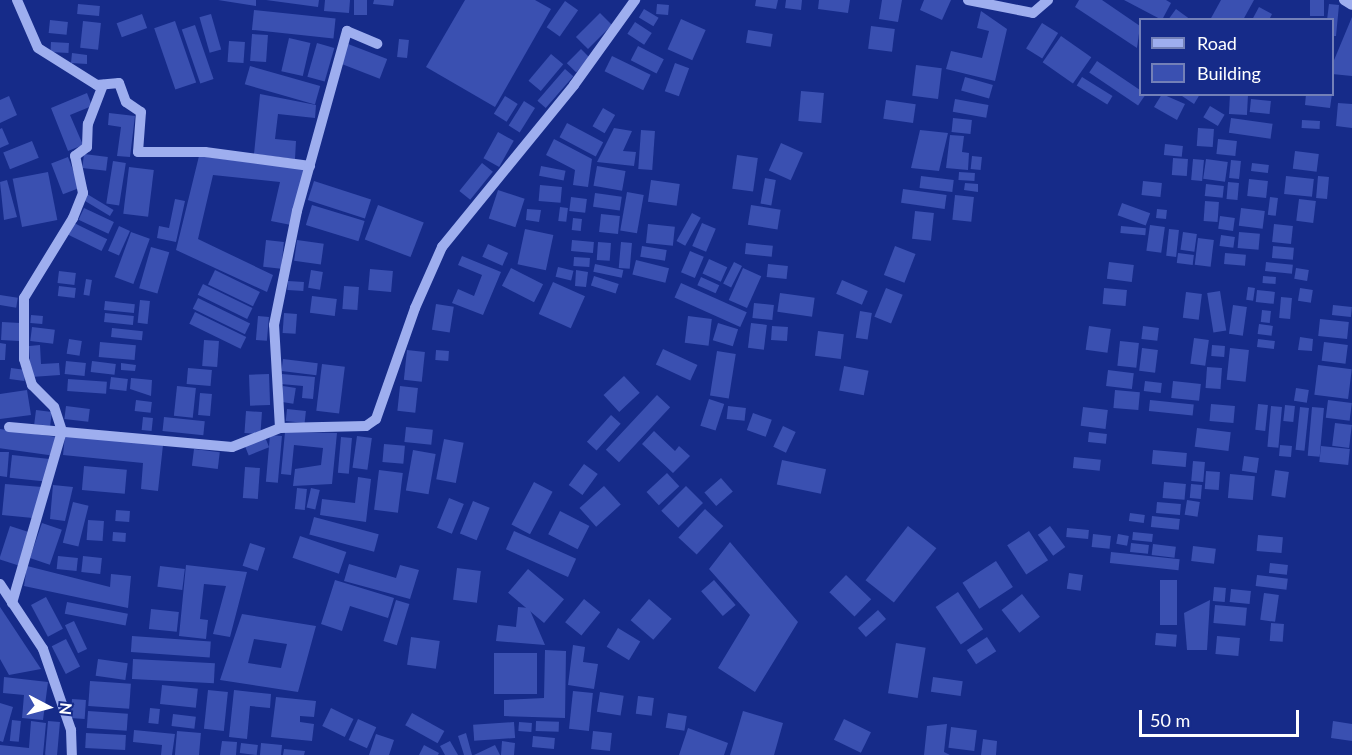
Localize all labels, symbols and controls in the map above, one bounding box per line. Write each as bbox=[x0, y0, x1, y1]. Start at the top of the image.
legend bbox=[1139, 18, 1334, 96]
text: Road bbox=[1197, 32, 1237, 54]
text: Building bbox=[1197, 62, 1261, 84]
north arrow bbox=[18, 677, 78, 737]
scale bar bbox=[1142, 698, 1302, 736]
text: N bbox=[56, 702, 76, 716]
text: 50 m bbox=[1150, 709, 1190, 731]

